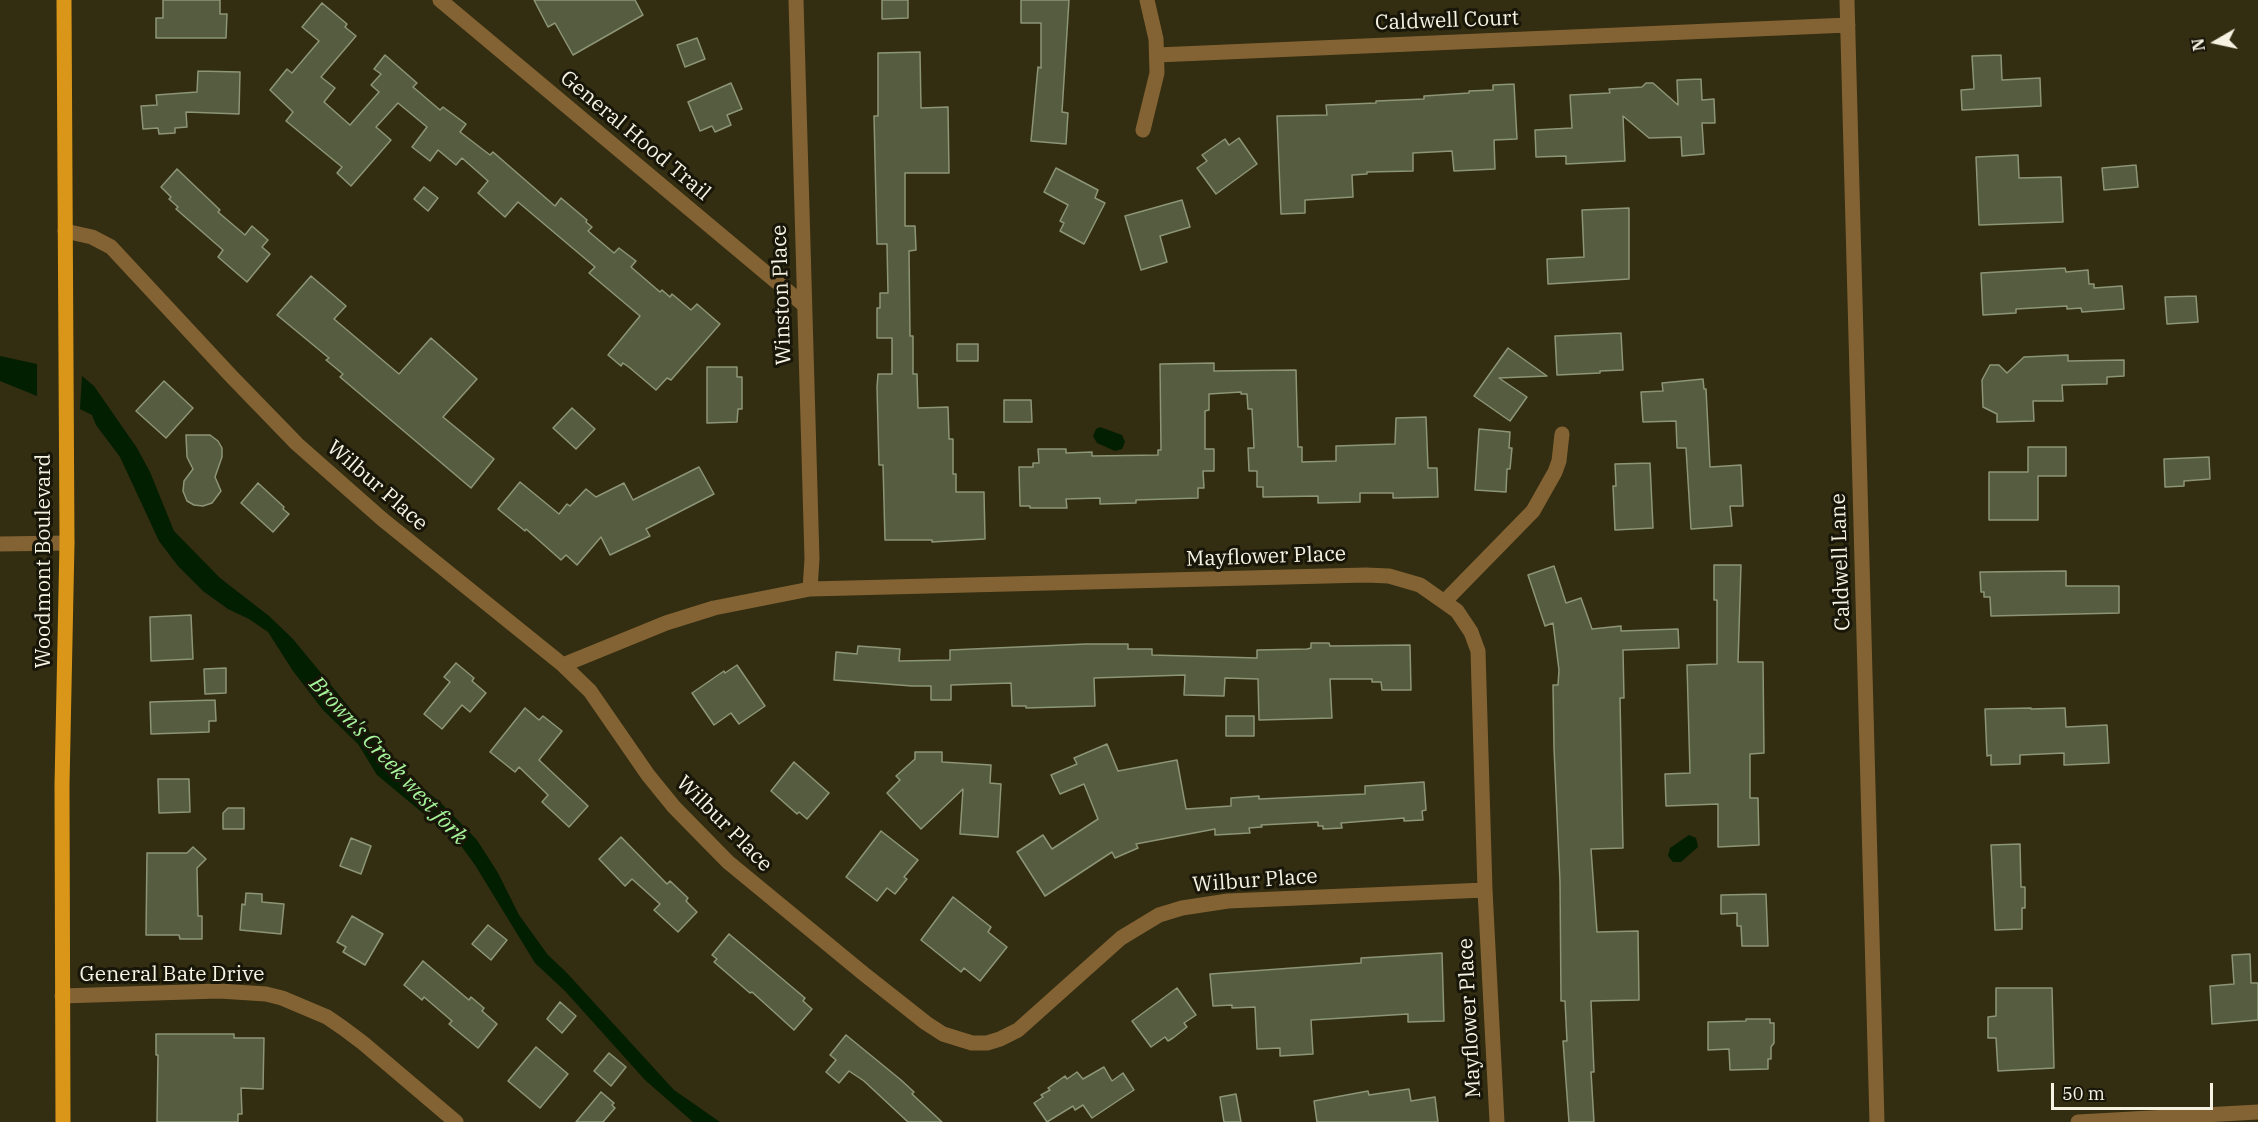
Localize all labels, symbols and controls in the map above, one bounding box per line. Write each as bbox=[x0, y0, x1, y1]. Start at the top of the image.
street label: Caldwell Court bbox=[1375, 6, 1519, 36]
north arrow bbox=[2186, 12, 2246, 72]
text: N bbox=[2187, 37, 2209, 53]
street label: General Hood Trail bbox=[555, 66, 715, 206]
street label: Winston Place bbox=[767, 224, 797, 366]
street label: Wilbur Place bbox=[321, 435, 433, 537]
street label: Woodmont Boulevard bbox=[31, 454, 57, 668]
street label: Caldwell Lane bbox=[1826, 493, 1856, 631]
street label: Mayflower Place bbox=[1186, 542, 1346, 572]
water label: Brown's Creek west fork bbox=[303, 671, 473, 851]
street label: Wilbur Place bbox=[671, 771, 777, 877]
street label: Wilbur Place bbox=[1192, 864, 1318, 898]
street label: Mayflower Place bbox=[1453, 937, 1487, 1099]
street label: General Bate Drive bbox=[80, 962, 264, 988]
scale bar bbox=[2054, 1071, 2216, 1109]
text: 50 m bbox=[2062, 1082, 2105, 1105]

